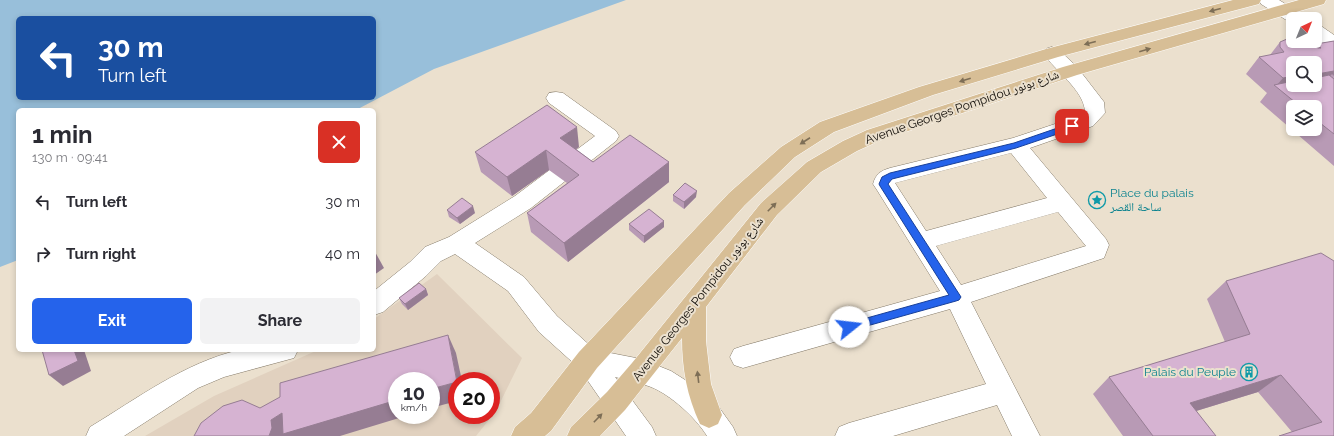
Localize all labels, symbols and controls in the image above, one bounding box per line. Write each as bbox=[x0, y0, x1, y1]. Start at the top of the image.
one-way arrow bbox=[1209, 7, 1221, 13]
north arrow bbox=[1286, 12, 1322, 48]
map controls bbox=[1286, 12, 1322, 136]
text: 30 m bbox=[98, 31, 164, 64]
icon: left bbox=[32, 32, 84, 84]
one-way arrow bbox=[1083, 41, 1096, 47]
one-way arrow bbox=[1139, 47, 1151, 53]
button: search bbox=[1286, 56, 1322, 92]
text: Turn left bbox=[98, 65, 167, 86]
street label: Avenue Georges Pompidou شارع بونور bbox=[863, 67, 1061, 148]
one-way arrow bbox=[958, 77, 970, 83]
button: layers bbox=[1286, 100, 1322, 136]
pin bbox=[1055, 109, 1089, 143]
icon: arrive bbox=[1061, 115, 1083, 137]
text: 1 min bbox=[32, 120, 93, 149]
button: close bbox=[318, 121, 360, 163]
one-way arrow bbox=[799, 138, 811, 145]
text: 130 m · 09:41 bbox=[32, 150, 108, 165]
place label: Place du palais ساحة القصر bbox=[1109, 186, 1194, 214]
place icon: Place du palais ساحة القصر bbox=[1087, 190, 1107, 210]
icon: left bbox=[32, 191, 54, 213]
text: Turn left bbox=[66, 193, 127, 211]
text: 30 m bbox=[325, 193, 360, 211]
one-way arrow bbox=[767, 202, 776, 212]
street label: Avenue Georges Pompidou شارع بونور bbox=[630, 214, 767, 384]
icon: right bbox=[32, 243, 54, 265]
text: Turn right bbox=[66, 245, 136, 263]
text: 40 m bbox=[325, 245, 360, 263]
button: Exit bbox=[32, 298, 192, 344]
button: Share bbox=[200, 298, 360, 344]
position arrow bbox=[828, 306, 870, 348]
building icon: Palais du Peuple bbox=[1239, 362, 1259, 382]
place label: Palais du Peuple bbox=[1144, 365, 1236, 379]
one-way arrow bbox=[695, 371, 701, 384]
speed limit sign: 20 bbox=[448, 372, 500, 424]
text: 10 bbox=[403, 381, 425, 405]
text: km/h bbox=[401, 402, 427, 413]
one-way arrow bbox=[593, 413, 603, 423]

